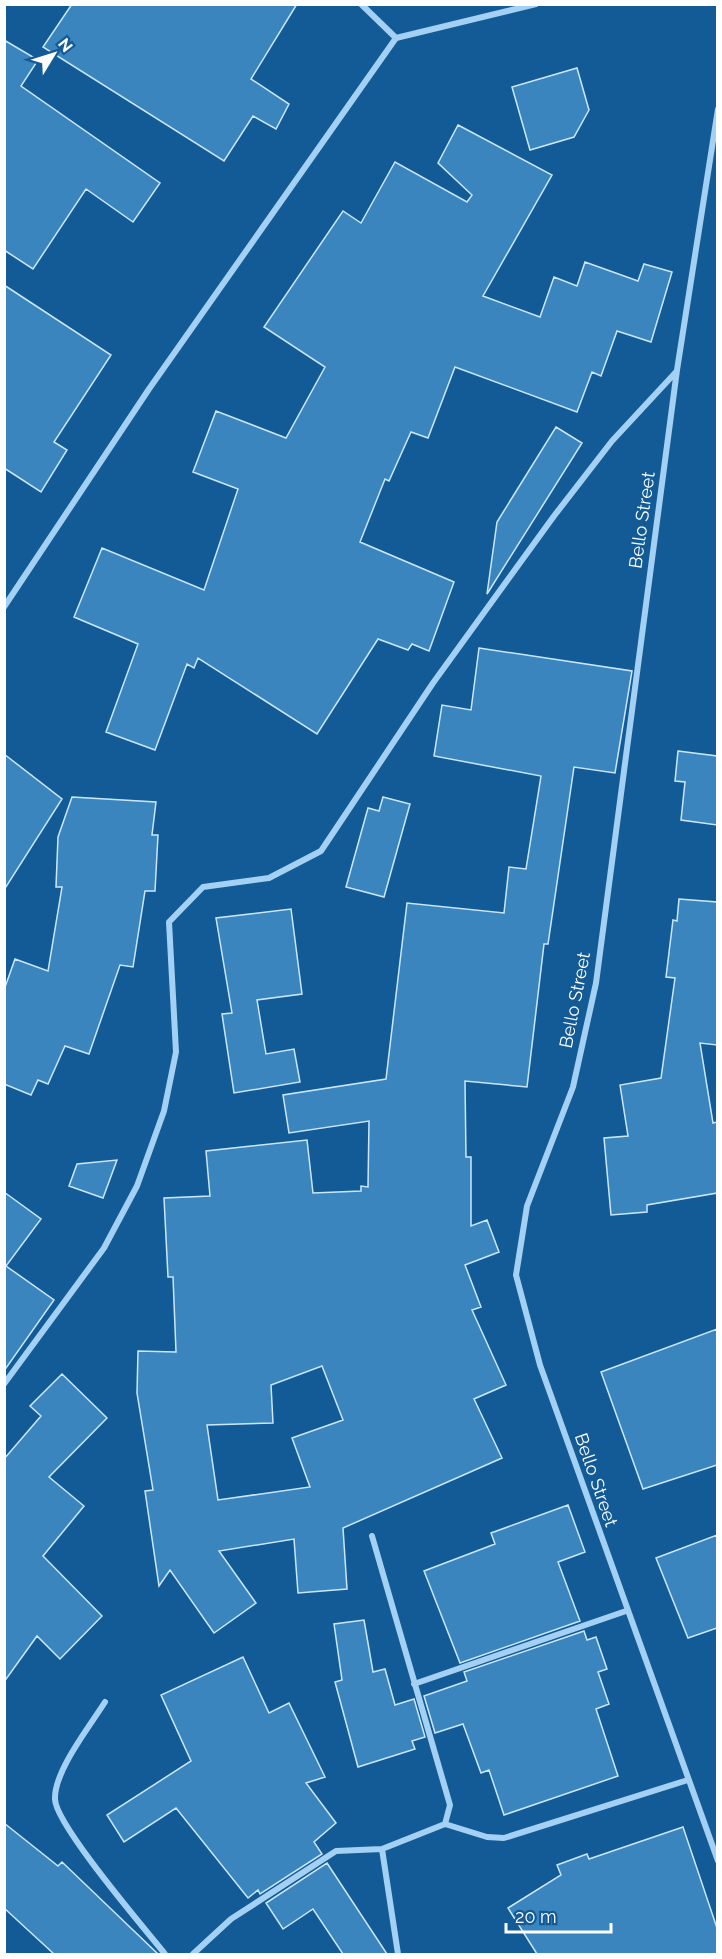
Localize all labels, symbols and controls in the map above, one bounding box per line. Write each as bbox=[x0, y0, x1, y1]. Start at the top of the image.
north arrow bbox=[24, 24, 84, 84]
text: N bbox=[54, 34, 77, 56]
street label: Bello Street bbox=[624, 470, 659, 570]
street label: Bello Street bbox=[555, 950, 594, 1050]
street label: Bello Street bbox=[571, 1430, 622, 1529]
scale bar bbox=[506, 1896, 611, 1934]
text: 20 m bbox=[515, 1906, 557, 1927]

